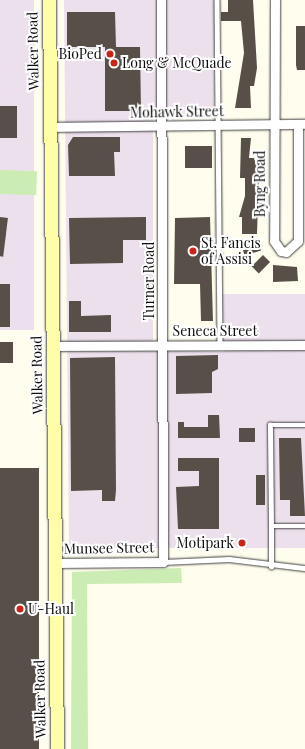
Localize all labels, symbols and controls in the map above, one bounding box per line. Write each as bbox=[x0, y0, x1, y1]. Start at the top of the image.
street label: Walker Road bbox=[24, 11, 42, 91]
place label: BioPed bbox=[59, 46, 102, 62]
marker: BioPed bbox=[105, 49, 115, 59]
place label: Long & McQuade bbox=[122, 55, 232, 71]
marker: Long & McQuade bbox=[109, 58, 119, 68]
street label: Mohawk Street bbox=[130, 103, 224, 121]
street label: Byng Road bbox=[252, 151, 268, 217]
place label: St. Fancis of Assisi bbox=[201, 235, 261, 268]
street label: Turner Road bbox=[141, 241, 157, 321]
marker: St. Fancis of Assisi bbox=[188, 246, 198, 256]
street label: Seneca Street bbox=[173, 323, 257, 339]
street label: Walker Road bbox=[28, 335, 46, 415]
place label: Motipark bbox=[177, 535, 234, 551]
marker: Motipark bbox=[237, 538, 247, 548]
street label: Munsee Street bbox=[64, 539, 154, 557]
place label: U-Haul bbox=[28, 601, 74, 617]
marker: U-Haul bbox=[15, 604, 25, 614]
street label: Walker Road bbox=[31, 659, 49, 739]

